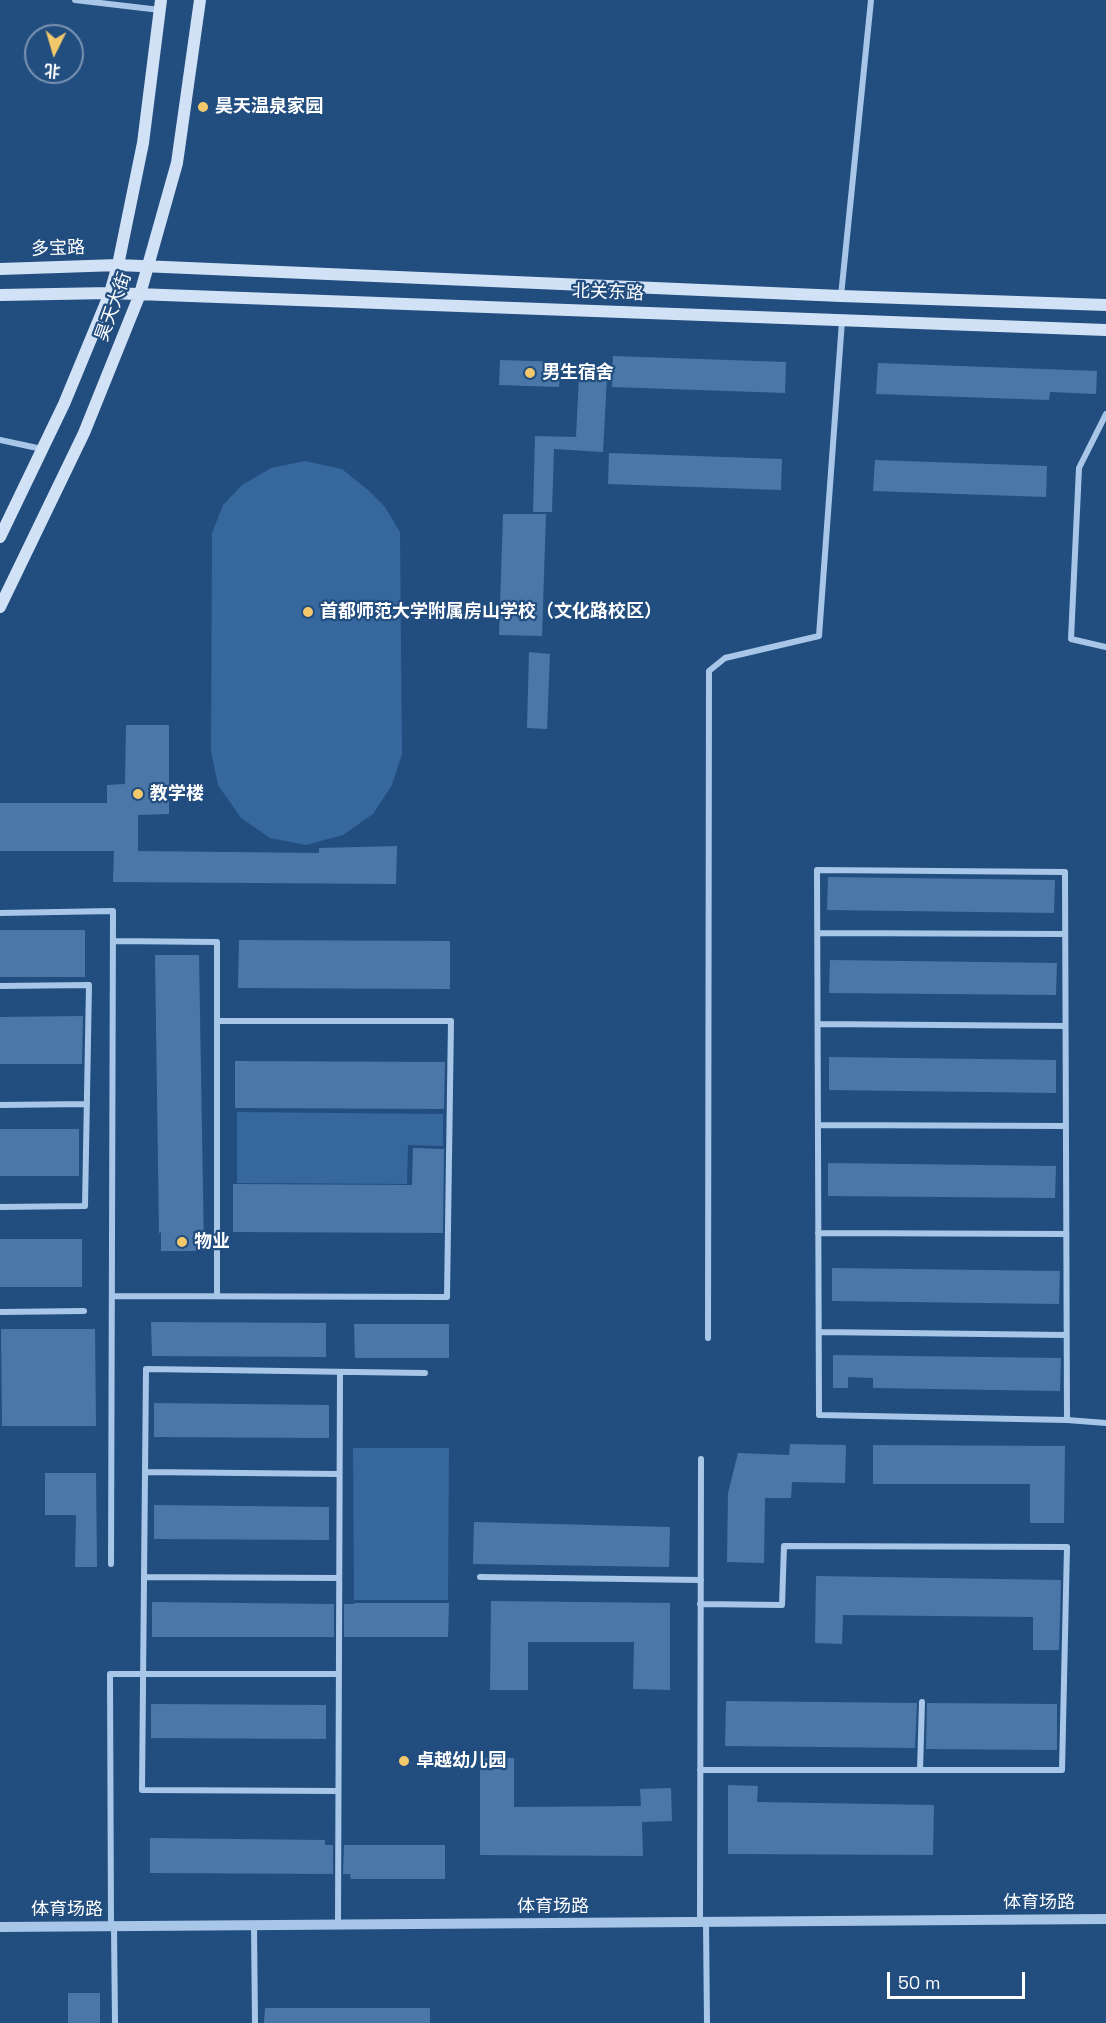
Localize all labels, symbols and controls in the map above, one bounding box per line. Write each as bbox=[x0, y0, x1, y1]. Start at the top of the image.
north arrow bbox=[24, 24, 84, 84]
text: 北 bbox=[44, 59, 61, 82]
place label: 昊天温泉家园 bbox=[215, 96, 323, 118]
marker: 昊天温泉家园 bbox=[196, 100, 210, 114]
street label: 多宝路 bbox=[31, 237, 85, 261]
street label: 昊天大街 bbox=[92, 269, 136, 345]
street label: 北关东路 bbox=[572, 281, 644, 305]
place label: 男生宿舍 bbox=[542, 362, 614, 384]
marker: 男生宿舍 bbox=[523, 366, 537, 380]
place label: 首都师范大学附属房山学校（文化路校区） bbox=[320, 601, 662, 623]
marker: 首都师范大学附属房山学校（文化路校区） bbox=[301, 605, 315, 619]
place label: 教学楼 bbox=[150, 783, 204, 805]
marker: 教学楼 bbox=[131, 787, 145, 801]
place label: 物业 bbox=[194, 1231, 230, 1253]
marker: 物业 bbox=[175, 1235, 189, 1249]
place label: 卓越幼儿园 bbox=[416, 1750, 506, 1772]
marker: 卓越幼儿园 bbox=[397, 1754, 411, 1768]
street label: 体育场路 bbox=[1003, 1892, 1075, 1914]
street label: 体育场路 bbox=[517, 1896, 589, 1918]
street label: 体育场路 bbox=[31, 1899, 103, 1921]
scale bar bbox=[890, 1960, 1028, 1998]
text: 50 m bbox=[898, 1971, 940, 1994]

